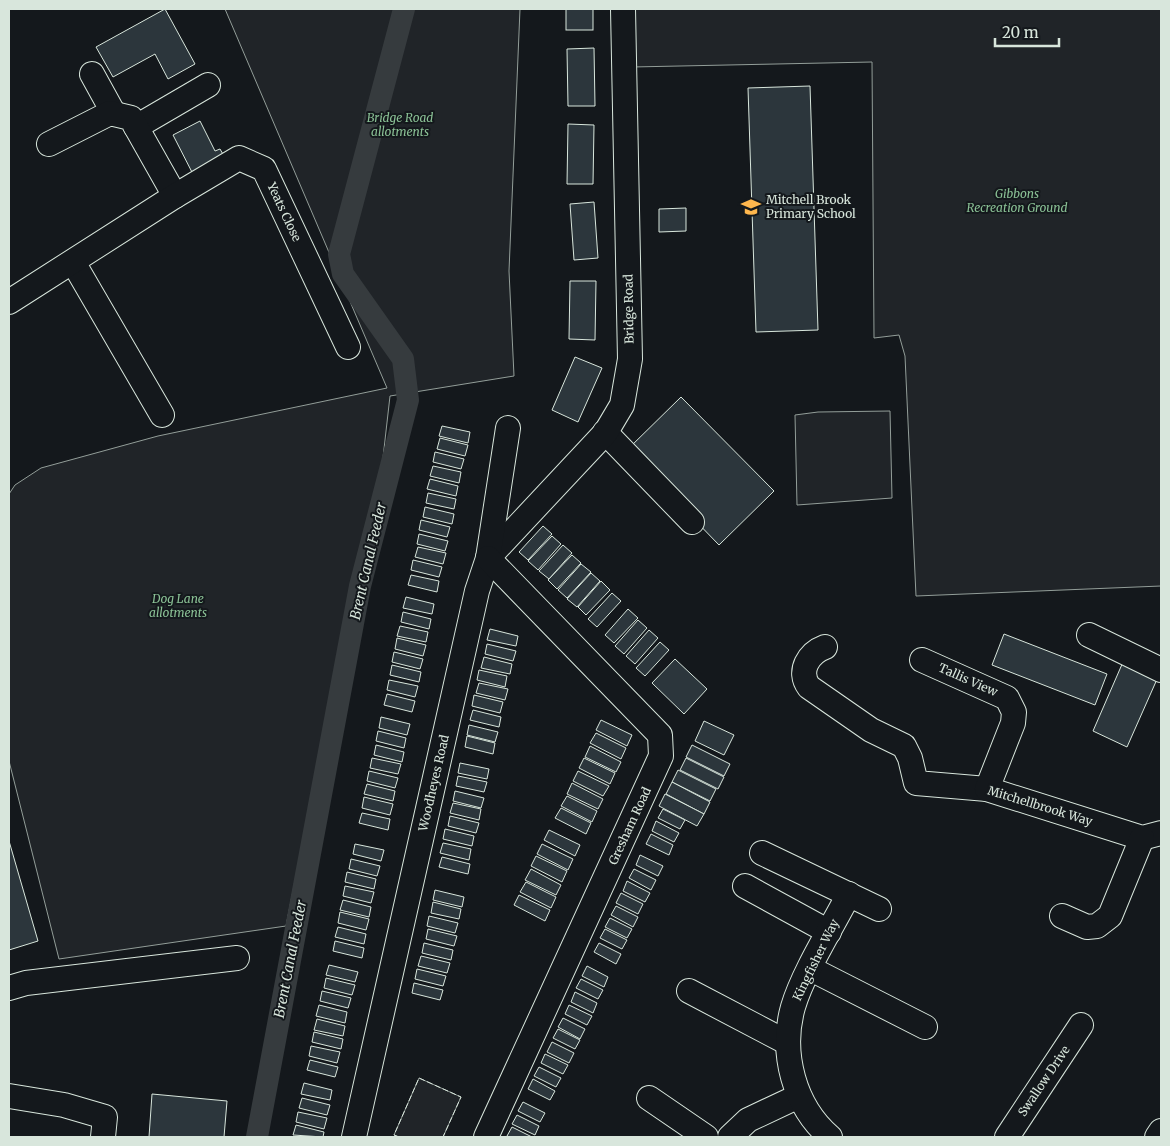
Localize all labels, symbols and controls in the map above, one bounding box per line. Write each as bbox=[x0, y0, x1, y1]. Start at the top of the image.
scale bar bbox=[995, 15, 1059, 47]
text: 20 m bbox=[1002, 23, 1039, 42]
park label: Bridge Road allotments bbox=[367, 110, 433, 139]
street label: Yeats Close bbox=[264, 179, 305, 244]
park label: Gibbons Recreation Ground bbox=[966, 186, 1068, 215]
place label: Mitchell Brook Primary School bbox=[766, 192, 856, 221]
school or university icon: Mitchell Brook Primary School bbox=[740, 196, 762, 218]
street label: Bridge Road bbox=[620, 274, 637, 344]
water label: Brent Canal Feeder bbox=[346, 500, 390, 621]
park label: Dog Lane allotments bbox=[149, 591, 207, 620]
street label: Tallis View bbox=[936, 660, 1001, 700]
street label: Woodheyes Road bbox=[415, 733, 452, 834]
street label: Mitchellbrook Way bbox=[986, 782, 1094, 829]
street label: Gresham Road bbox=[605, 785, 654, 867]
water label: Brent Canal Feeder bbox=[270, 898, 310, 1020]
street label: Kingfisher Way bbox=[789, 916, 842, 1003]
street label: Swallow Drive bbox=[1014, 1043, 1073, 1119]

